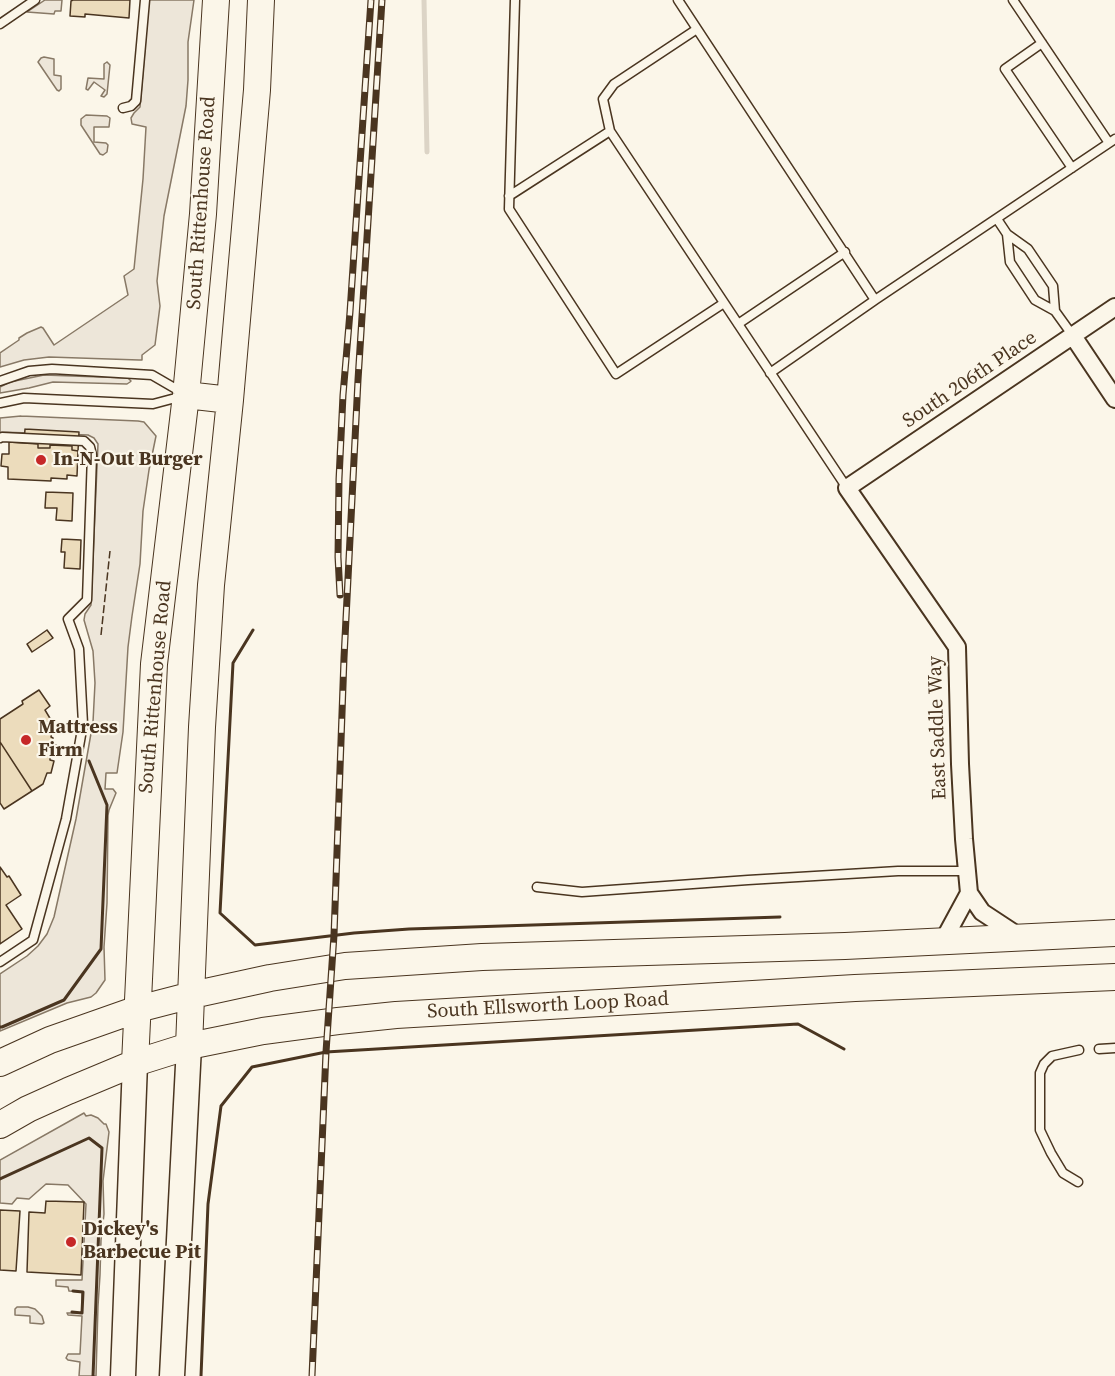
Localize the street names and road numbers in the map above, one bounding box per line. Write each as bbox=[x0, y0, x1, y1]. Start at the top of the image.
street label: South Rittenhouse Road bbox=[183, 96, 221, 310]
street label: South 206th Place bbox=[898, 326, 1042, 434]
street label: South Rittenhouse Road bbox=[135, 580, 177, 794]
street label: East Saddle Way bbox=[923, 656, 953, 800]
street label: South Ellsworth Loop Road bbox=[427, 988, 669, 1024]

